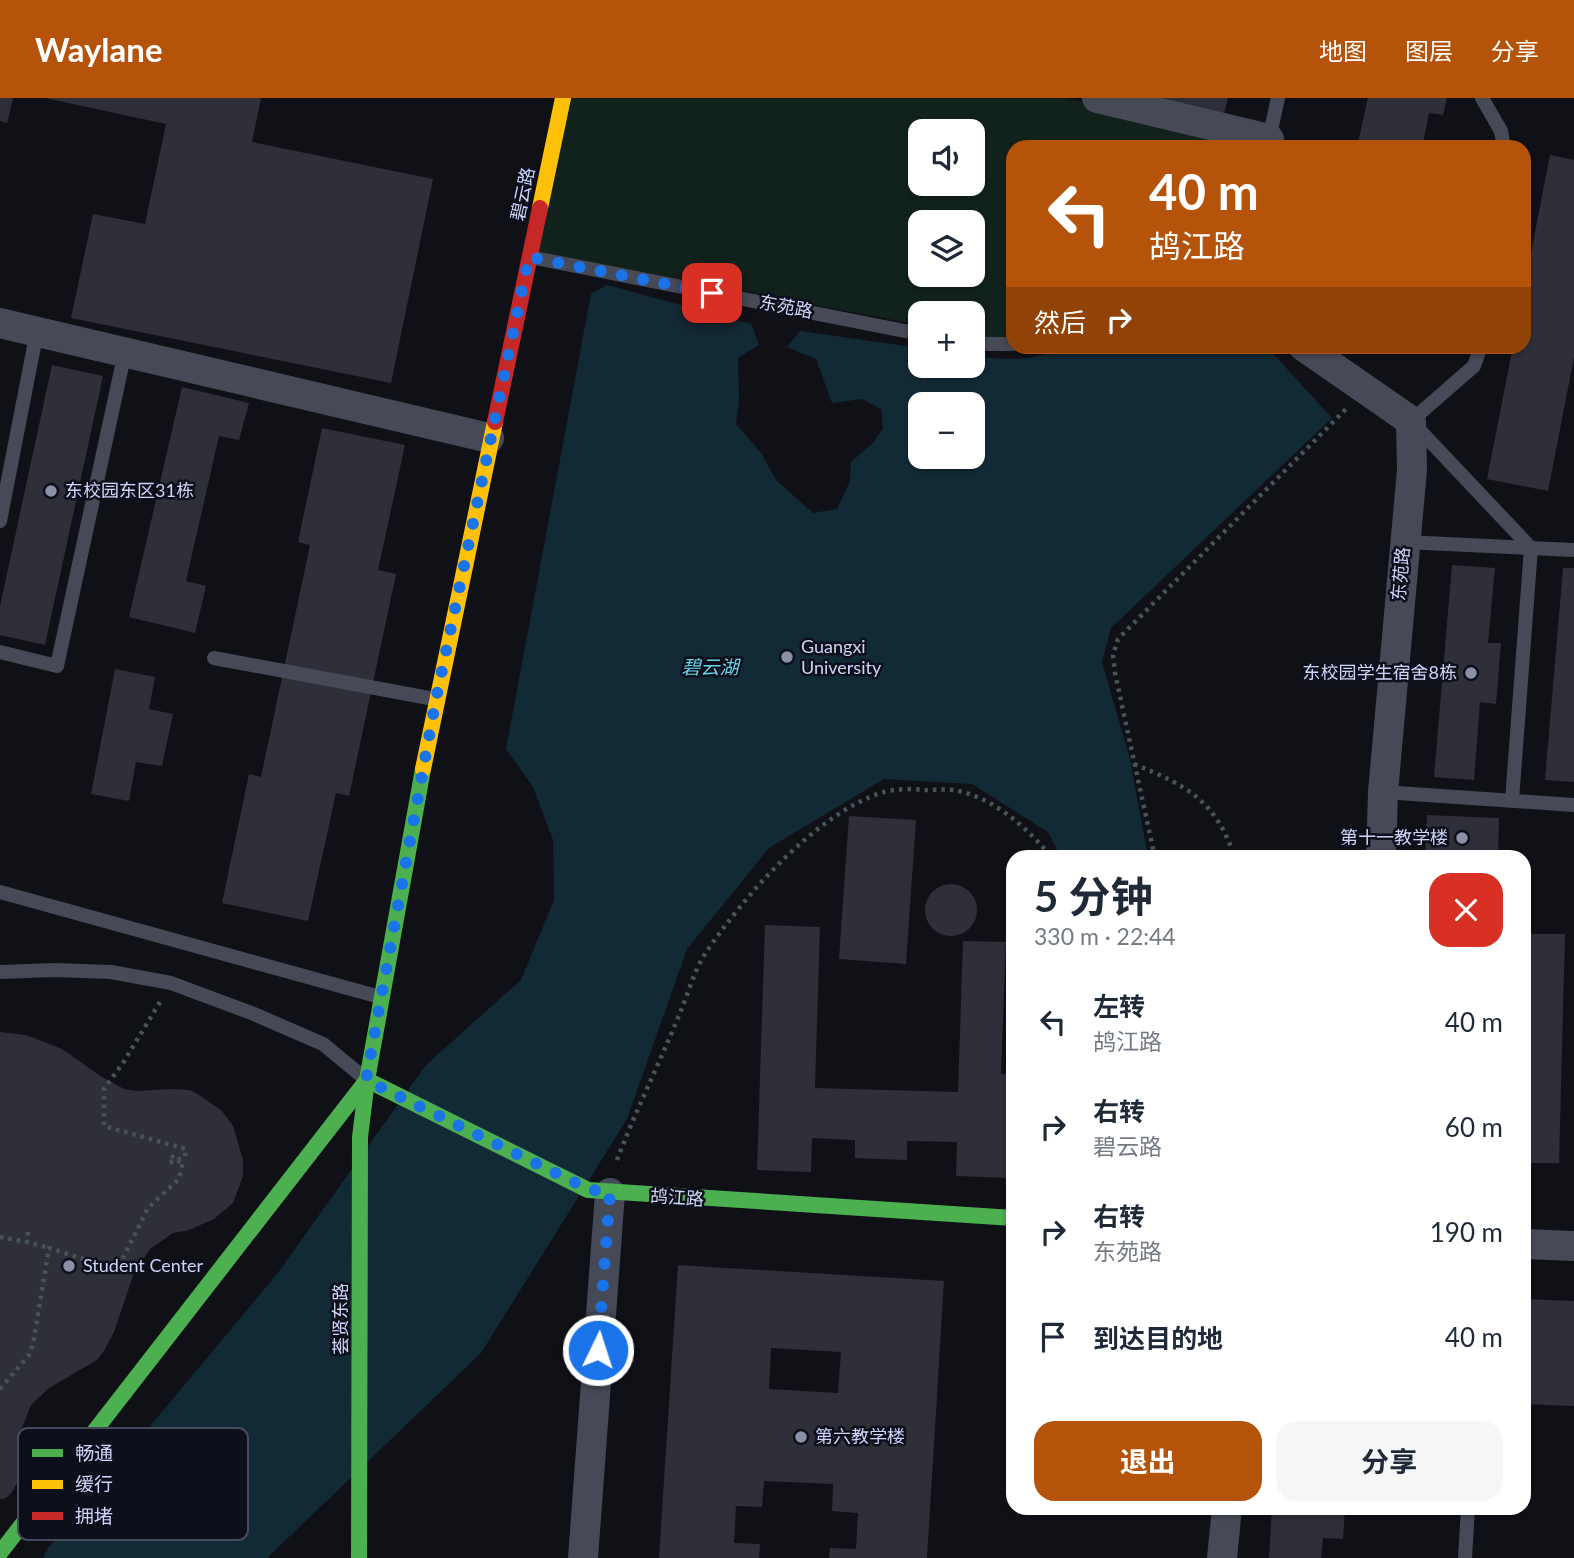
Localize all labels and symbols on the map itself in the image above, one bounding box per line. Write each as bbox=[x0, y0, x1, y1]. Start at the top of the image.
street label: 碧云路 bbox=[506, 165, 538, 222]
pin bbox=[682, 263, 742, 323]
street label: 东苑路 bbox=[758, 290, 815, 322]
place label: 东校园东区31栋 bbox=[65, 479, 194, 501]
marker: 东校园东区31栋 bbox=[43, 483, 59, 499]
street label: 东苑路 bbox=[1387, 546, 1413, 602]
place label: Guangxi University bbox=[801, 635, 882, 678]
marker: Guangxi University bbox=[779, 649, 795, 665]
water label: 碧云湖 bbox=[681, 655, 741, 678]
place label: 东校园学生宿舍8栋 bbox=[1303, 661, 1457, 683]
marker: 东校园学生宿舍8栋 bbox=[1463, 665, 1479, 681]
place label: 第十一教学楼 bbox=[1340, 826, 1448, 848]
marker: 第十一教学楼 bbox=[1454, 830, 1470, 846]
street label: 鸪江路 bbox=[649, 1184, 705, 1210]
place label: Student Center bbox=[83, 1254, 204, 1276]
marker: Student Center bbox=[61, 1258, 77, 1274]
street label: 荟贤东路 bbox=[329, 1283, 351, 1355]
position arrow bbox=[561, 1313, 635, 1387]
place label: 第六教学楼 bbox=[815, 1425, 905, 1447]
legend bbox=[18, 1428, 248, 1540]
marker: 第六教学楼 bbox=[793, 1429, 809, 1445]
text: 畅通 bbox=[75, 1441, 113, 1464]
text: 缓行 bbox=[75, 1472, 113, 1495]
text: 拥堵 bbox=[75, 1504, 113, 1527]

